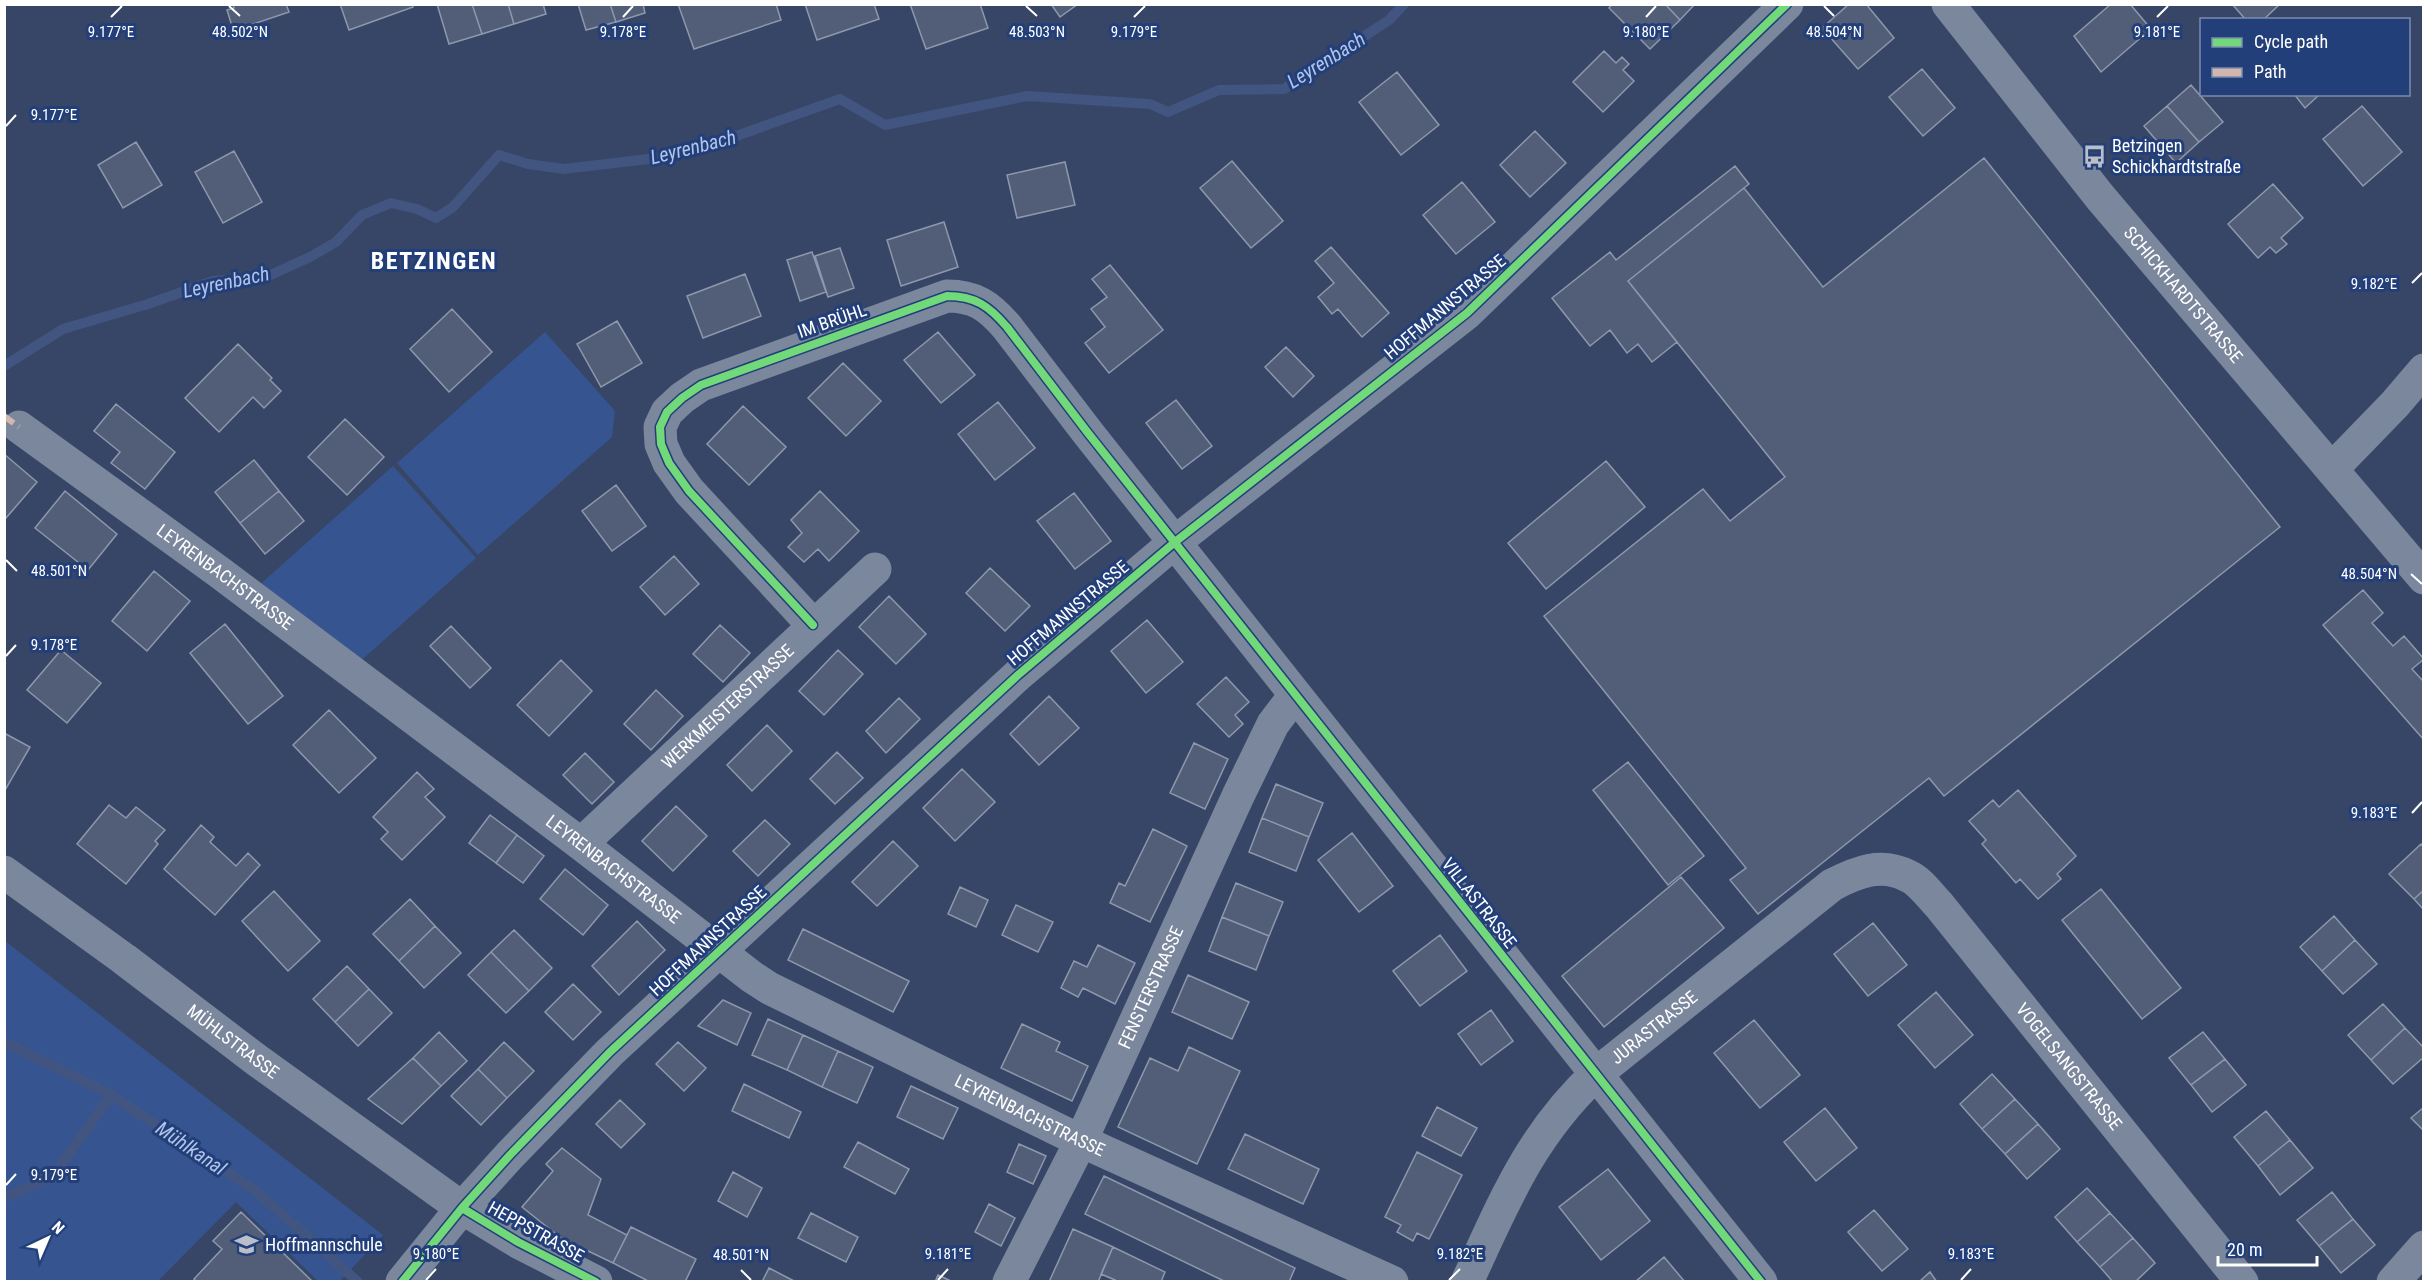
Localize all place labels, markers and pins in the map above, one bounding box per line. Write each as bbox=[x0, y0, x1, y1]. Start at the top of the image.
place label: Betzingen Schickhardtstraße bbox=[2112, 135, 2241, 177]
bus stop icon: Betzingen Schickhardtstraße bbox=[2081, 143, 2107, 169]
school or university icon: Hoffmannschule bbox=[234, 1232, 260, 1258]
place label: Hoffmannschule bbox=[265, 1234, 383, 1255]

